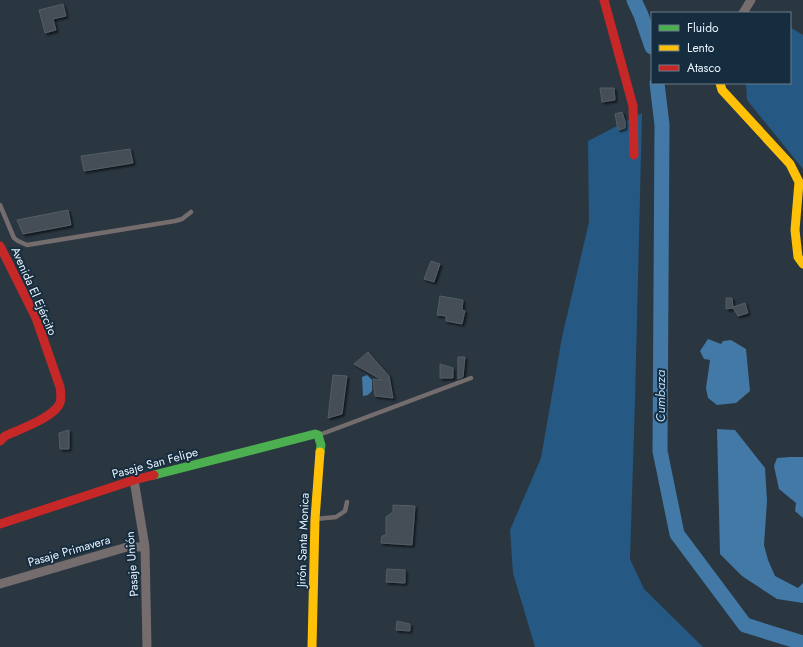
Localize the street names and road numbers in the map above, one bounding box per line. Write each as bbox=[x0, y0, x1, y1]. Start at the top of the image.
street label: Avenida El Ejército bbox=[6, 244, 62, 339]
street label: Pasaje San Felipe bbox=[110, 443, 200, 483]
street label: Jirón Santa Monica bbox=[292, 492, 314, 590]
street label: Pasaje Primavera bbox=[26, 531, 113, 571]
street label: Pasaje Unión bbox=[121, 531, 143, 597]

